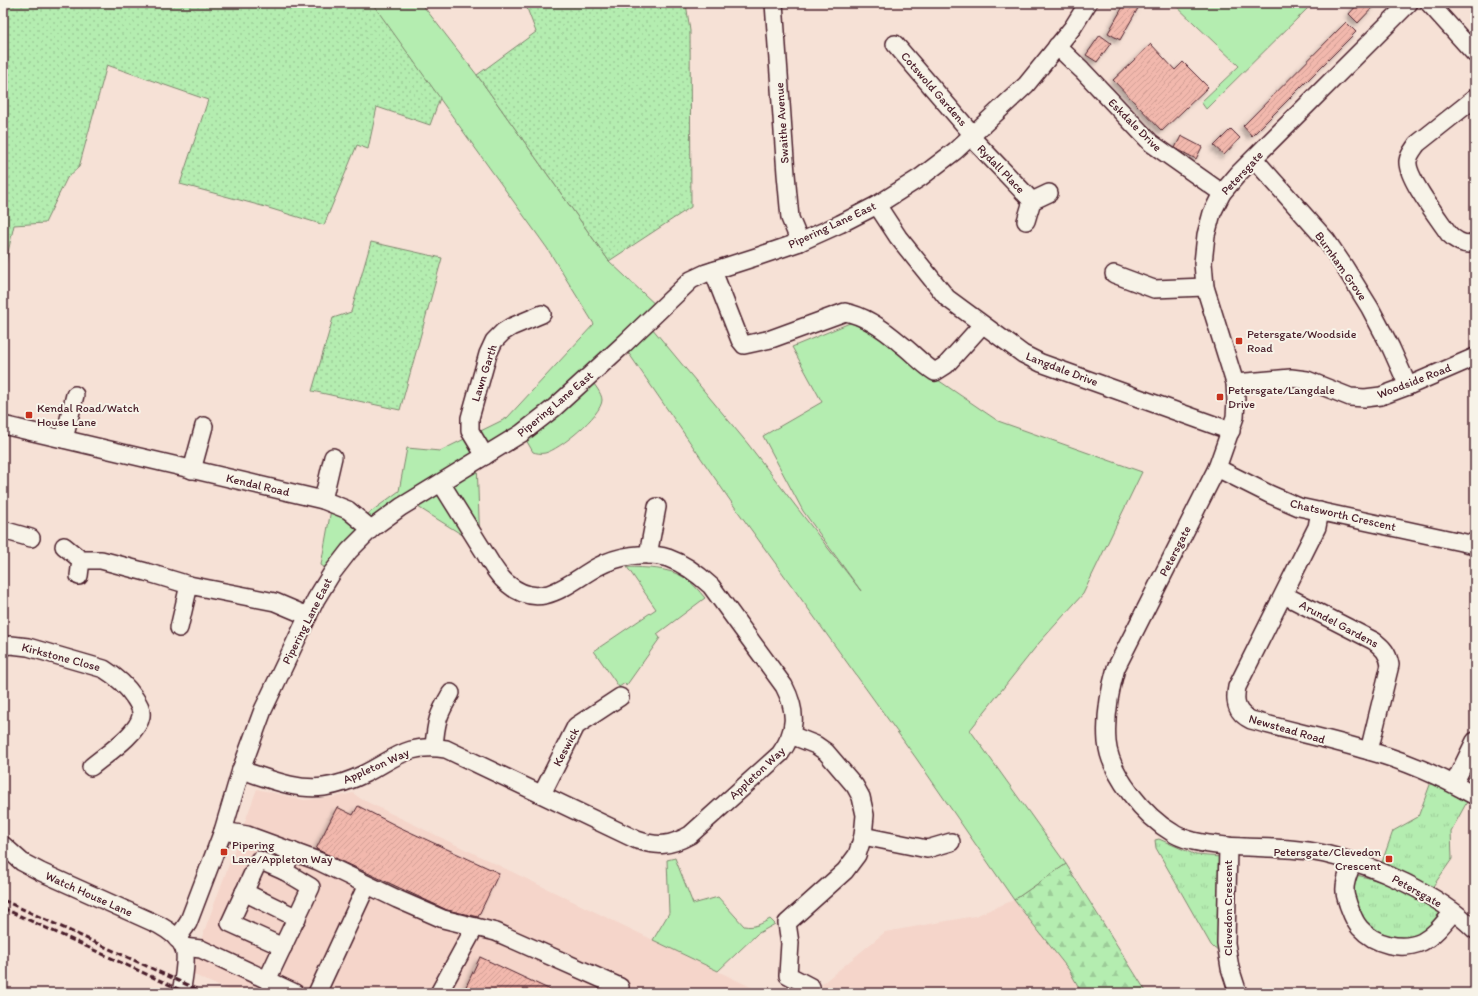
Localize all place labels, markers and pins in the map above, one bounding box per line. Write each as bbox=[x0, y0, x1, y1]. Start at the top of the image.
place label: Petersgate/Woodside Road bbox=[1247, 327, 1357, 355]
marker: Petersgate/Woodside Road bbox=[1234, 336, 1244, 346]
place label: Petersgate/Langdale Drive bbox=[1228, 383, 1335, 411]
marker: Petersgate/Langdale Drive bbox=[1215, 392, 1225, 402]
place label: Kendal Road/Watch House Lane bbox=[37, 401, 140, 429]
marker: Kendal Road/Watch House Lane bbox=[24, 410, 34, 420]
place label: Pipering Lane/Appleton Way bbox=[232, 838, 333, 866]
place label: Petersgate/Clevedon Crescent bbox=[1274, 845, 1381, 873]
marker: Pipering Lane/Appleton Way bbox=[219, 847, 229, 857]
marker: Petersgate/Clevedon Crescent bbox=[1384, 854, 1394, 864]

